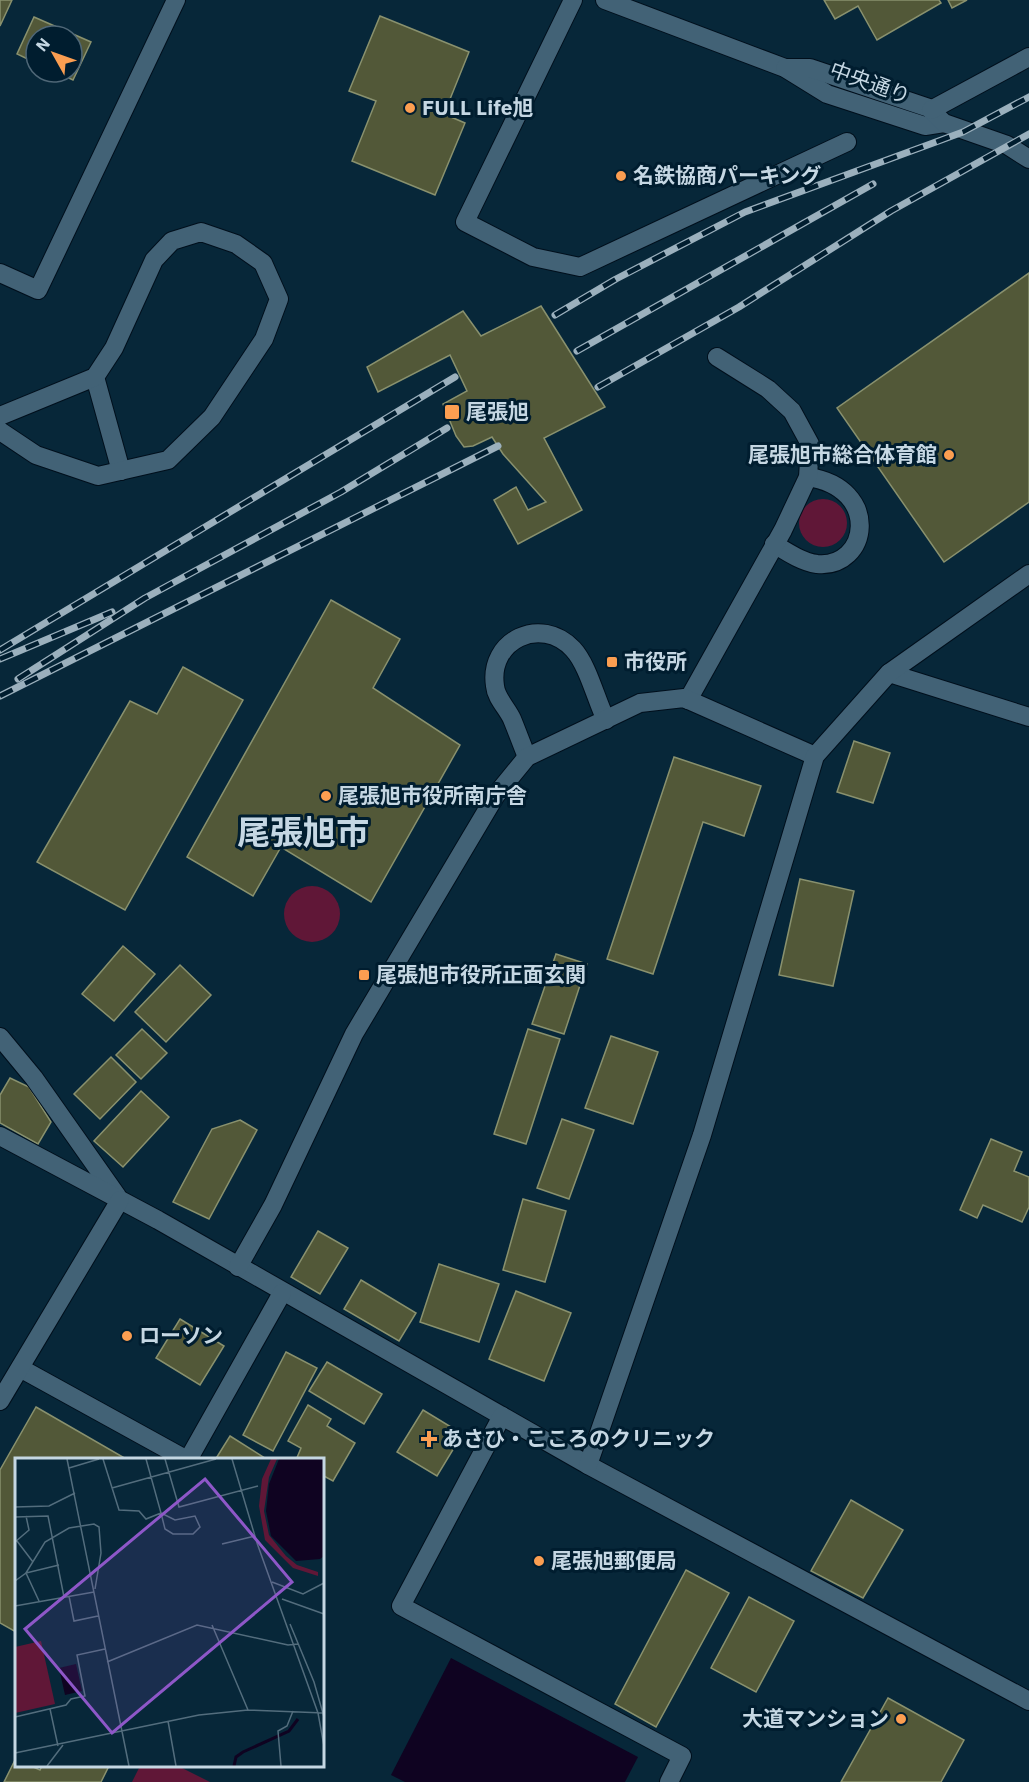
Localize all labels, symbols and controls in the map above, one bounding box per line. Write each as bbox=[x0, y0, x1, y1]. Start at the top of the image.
north arrow bbox=[24, 24, 84, 84]
text: N bbox=[31, 33, 54, 55]
street label: 中央通り bbox=[826, 55, 915, 110]
place label: FULL Life旭 bbox=[422, 93, 534, 121]
marker: FULL Life旭 bbox=[403, 101, 417, 115]
place label: 名鉄協商パーキング bbox=[633, 161, 821, 189]
marker: 名鉄協商パーキング bbox=[614, 169, 628, 183]
place label: 尾張旭 bbox=[466, 397, 529, 425]
marker: 尾張旭 bbox=[443, 403, 461, 421]
place label: 尾張旭市総合体育館 bbox=[748, 440, 937, 468]
marker: 尾張旭市総合体育館 bbox=[942, 448, 956, 462]
place label: 市役所 bbox=[624, 647, 687, 675]
marker: 市役所 bbox=[605, 655, 619, 669]
place label: 尾張旭市役所南庁舎 bbox=[338, 781, 527, 809]
marker: 尾張旭市役所南庁舎 bbox=[319, 789, 333, 803]
district label: 尾張旭市 bbox=[237, 810, 369, 853]
place label: 尾張旭市役所正面玄関 bbox=[376, 960, 586, 988]
marker: 尾張旭市役所正面玄関 bbox=[357, 968, 371, 982]
place label: ローソン bbox=[139, 1321, 223, 1349]
marker: ローソン bbox=[120, 1329, 134, 1343]
place label: あさひ・こころのクリニック bbox=[442, 1424, 715, 1452]
marker: あさひ・こころのクリニック bbox=[420, 1430, 438, 1448]
inset map bbox=[15, 1458, 324, 1767]
place label: 尾張旭郵便局 bbox=[551, 1546, 677, 1574]
marker: 尾張旭郵便局 bbox=[532, 1554, 546, 1568]
place label: 大道マンション bbox=[742, 1704, 889, 1732]
marker: 大道マンション bbox=[894, 1712, 908, 1726]

